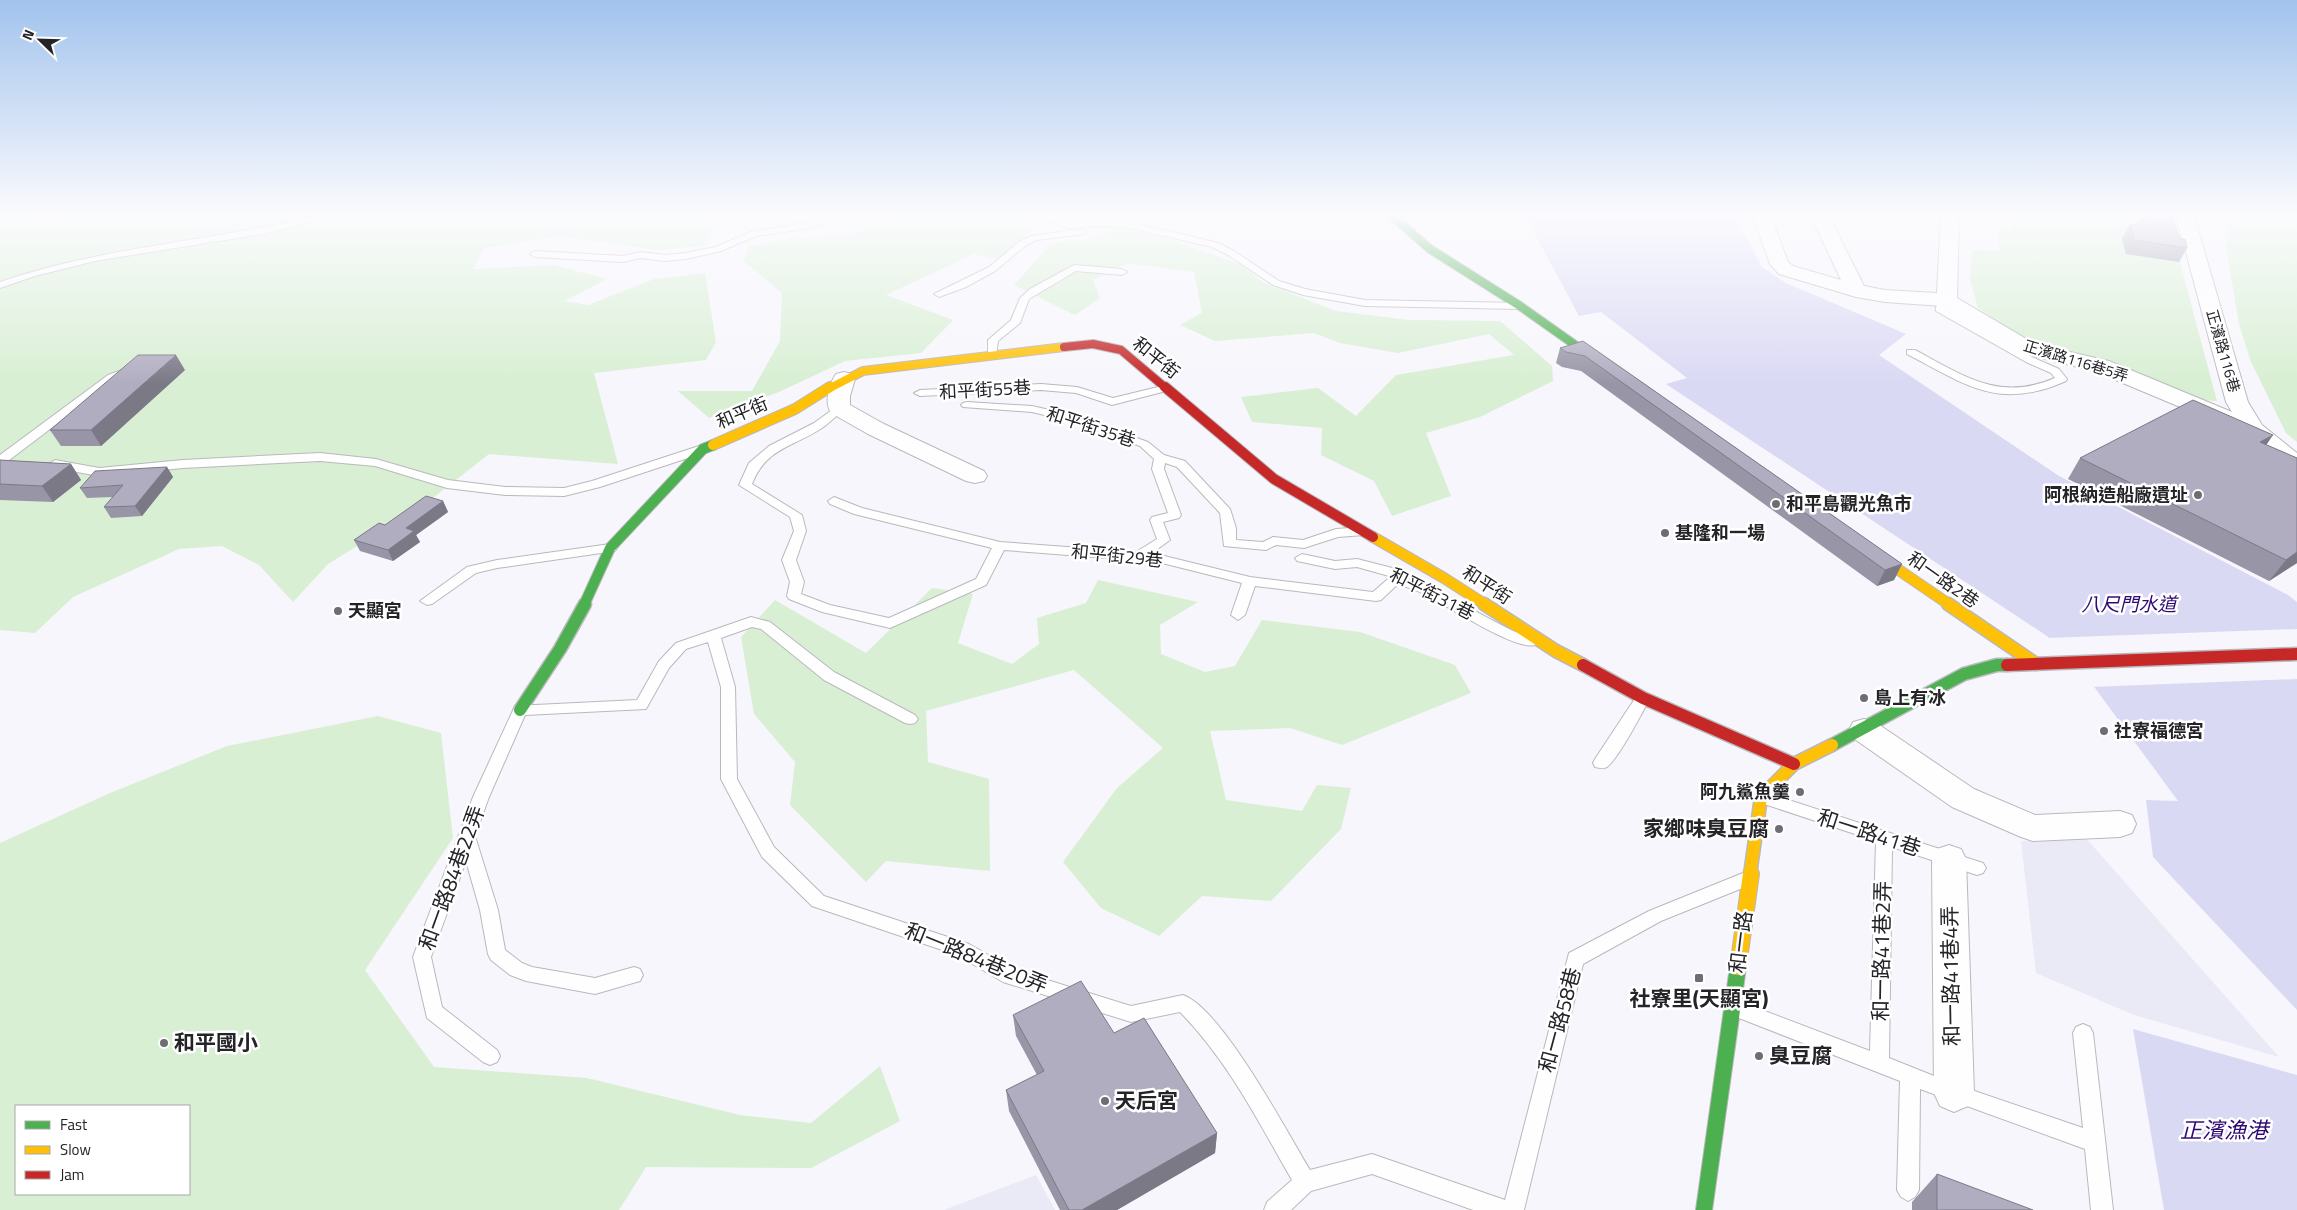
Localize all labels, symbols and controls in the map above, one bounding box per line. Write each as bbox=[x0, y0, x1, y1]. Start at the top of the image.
north arrow bbox=[15, 15, 65, 65]
text: N bbox=[16, 26, 39, 43]
street label: 正濱路116巷 bbox=[2201, 307, 2246, 395]
street label: 和平街 bbox=[1127, 330, 1186, 385]
street label: 正濱路116巷5弄 bbox=[2021, 334, 2131, 387]
street label: 和平街55巷 bbox=[938, 374, 1032, 405]
street label: 和平街 bbox=[712, 390, 772, 436]
street label: 和平街35巷 bbox=[1043, 399, 1139, 454]
place label: 阿根納造船廠遺址 bbox=[2044, 481, 2188, 508]
marker: 阿根納造船廠遺址 bbox=[2192, 489, 2204, 501]
place label: 和平島觀光魚市 bbox=[1786, 490, 1912, 517]
marker: 和平島觀光魚市 bbox=[1770, 498, 1782, 510]
place label: 基隆和一場 bbox=[1675, 519, 1765, 546]
marker: 基隆和一場 bbox=[1659, 527, 1671, 539]
street label: 和平街29巷 bbox=[1070, 537, 1164, 574]
street label: 和一路2巷 bbox=[1902, 545, 1985, 614]
street label: 和平街 bbox=[1457, 559, 1517, 611]
street label: 和平街31巷 bbox=[1385, 561, 1479, 627]
water label: 八尺門水道 bbox=[2081, 589, 2179, 618]
place label: 天顯宮 bbox=[348, 597, 402, 624]
marker: 天顯宮 bbox=[332, 605, 344, 617]
place label: 島上有冰 bbox=[1874, 684, 1946, 711]
marker: 島上有冰 bbox=[1858, 692, 1870, 704]
place label: 社寮福德宮 bbox=[2114, 717, 2204, 744]
marker: 社寮福德宮 bbox=[2098, 725, 2110, 737]
place label: 阿九鯊魚羹 bbox=[1700, 778, 1790, 805]
marker: 阿九鯊魚羹 bbox=[1794, 786, 1806, 798]
street label: 和一路41巷 bbox=[1813, 800, 1925, 864]
street label: 和一路84巷22弄 bbox=[410, 801, 492, 955]
place label: 家鄉味臭豆腐 bbox=[1643, 812, 1769, 844]
marker: 家鄉味臭豆腐 bbox=[1773, 823, 1785, 835]
street label: 和一路41巷2弄 bbox=[1864, 881, 1898, 1021]
street label: 和一路41巷4弄 bbox=[1933, 906, 1967, 1046]
street label: 和一路 bbox=[1720, 909, 1760, 975]
street label: 和一路84巷20弄 bbox=[900, 914, 1053, 1000]
street label: 和一路58巷 bbox=[1530, 964, 1588, 1076]
marker: 社寮里(天顯宮) bbox=[1693, 972, 1705, 984]
place label: 社寮里(天顯宮) bbox=[1630, 982, 1768, 1014]
place label: 和平國小 bbox=[174, 1026, 258, 1058]
marker: 和平國小 bbox=[158, 1037, 170, 1049]
place label: 臭豆腐 bbox=[1769, 1039, 1832, 1071]
marker: 臭豆腐 bbox=[1753, 1050, 1765, 1062]
place label: 天后宮 bbox=[1115, 1084, 1178, 1116]
marker: 天后宮 bbox=[1099, 1095, 1111, 1107]
legend bbox=[15, 1105, 190, 1195]
text: Fast bbox=[60, 1113, 88, 1136]
water label: 正濱漁港 bbox=[2180, 1113, 2271, 1147]
text: Slow bbox=[60, 1138, 91, 1161]
text: Jam bbox=[60, 1163, 84, 1186]

